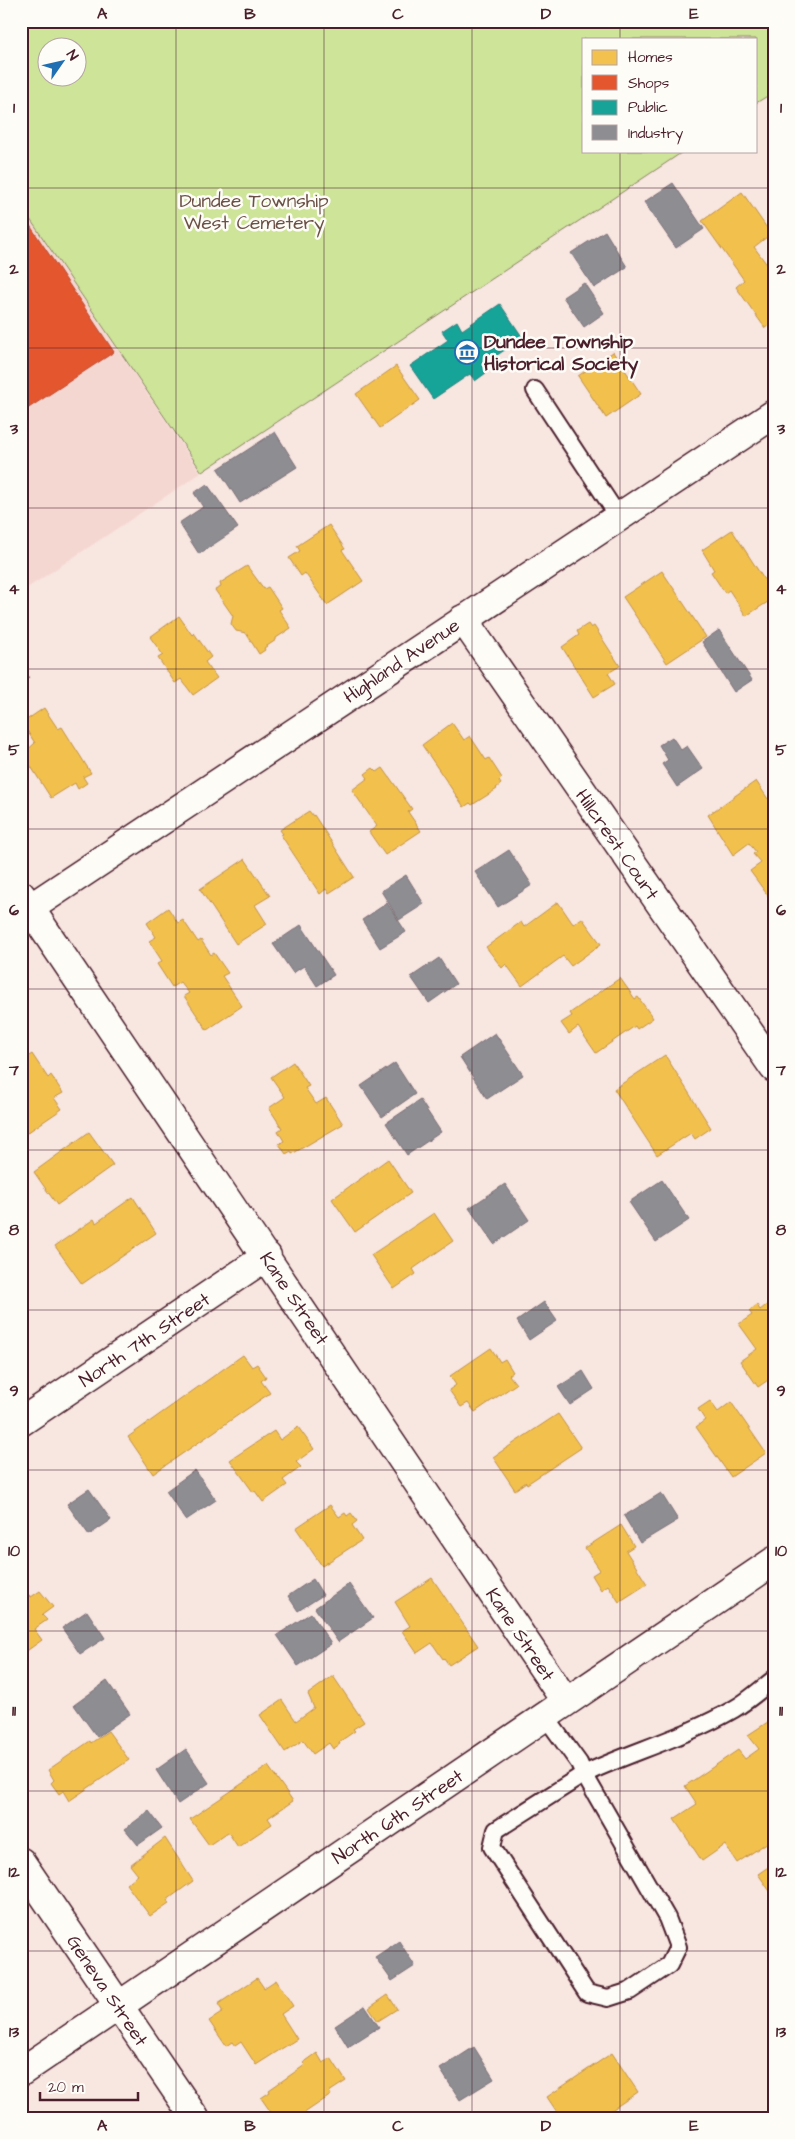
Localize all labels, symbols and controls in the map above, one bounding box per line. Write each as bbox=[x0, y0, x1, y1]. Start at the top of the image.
text: A bbox=[97, 3, 108, 25]
text: B bbox=[244, 3, 256, 25]
text: C bbox=[392, 3, 404, 25]
text: D bbox=[541, 3, 552, 25]
text: E bbox=[689, 3, 699, 25]
north arrow bbox=[38, 38, 88, 88]
legend bbox=[582, 38, 758, 152]
text: N bbox=[61, 46, 83, 65]
text: Homes bbox=[628, 47, 673, 68]
text: Shops bbox=[628, 73, 670, 94]
text: 1 bbox=[13, 97, 16, 119]
text: Public bbox=[628, 97, 668, 118]
text: 1 bbox=[780, 97, 783, 119]
text: Industry bbox=[628, 123, 683, 145]
park label: Dundee Township West Cemetery bbox=[179, 188, 329, 238]
text: 2 bbox=[8, 258, 19, 280]
text: 2 bbox=[775, 258, 786, 280]
place label: Dundee Township Historical Society bbox=[484, 329, 639, 379]
museum icon: Dundee Township Historical Society bbox=[454, 339, 480, 365]
text: 3 bbox=[9, 418, 19, 440]
text: 3 bbox=[776, 418, 786, 440]
text: 4 bbox=[9, 578, 20, 600]
text: 4 bbox=[776, 578, 787, 600]
street label: Highland Avenue bbox=[338, 612, 466, 711]
text: 5 bbox=[8, 739, 20, 761]
text: 5 bbox=[775, 739, 787, 761]
street label: Hillcrest Court bbox=[568, 784, 665, 906]
text: 6 bbox=[9, 899, 19, 921]
text: 6 bbox=[776, 899, 786, 921]
text: 7 bbox=[8, 1059, 19, 1081]
text: 7 bbox=[775, 1059, 786, 1081]
text: 8 bbox=[9, 1219, 20, 1241]
text: 8 bbox=[776, 1219, 787, 1241]
street label: Kane Street bbox=[253, 1247, 335, 1351]
street label: North 7th Street bbox=[74, 1286, 216, 1394]
text: 9 bbox=[9, 1380, 19, 1402]
text: 9 bbox=[776, 1380, 786, 1402]
text: 10 bbox=[8, 1540, 20, 1562]
text: 10 bbox=[775, 1540, 787, 1562]
street label: Kane Street bbox=[479, 1583, 561, 1687]
text: 11 bbox=[12, 1700, 17, 1722]
text: 11 bbox=[779, 1700, 784, 1722]
street label: North 6th Street bbox=[327, 1763, 469, 1871]
text: 12 bbox=[8, 1861, 20, 1883]
text: 12 bbox=[775, 1861, 787, 1883]
street label: Geneva Street bbox=[60, 1930, 154, 2052]
text: 13 bbox=[9, 2021, 20, 2043]
text: 13 bbox=[776, 2021, 787, 2043]
scale bar bbox=[40, 2069, 138, 2101]
text: 20 m bbox=[48, 2077, 84, 2098]
text: A bbox=[97, 2115, 108, 2137]
text: B bbox=[244, 2115, 256, 2137]
text: C bbox=[392, 2115, 404, 2137]
text: D bbox=[541, 2115, 552, 2137]
text: E bbox=[689, 2115, 699, 2137]

